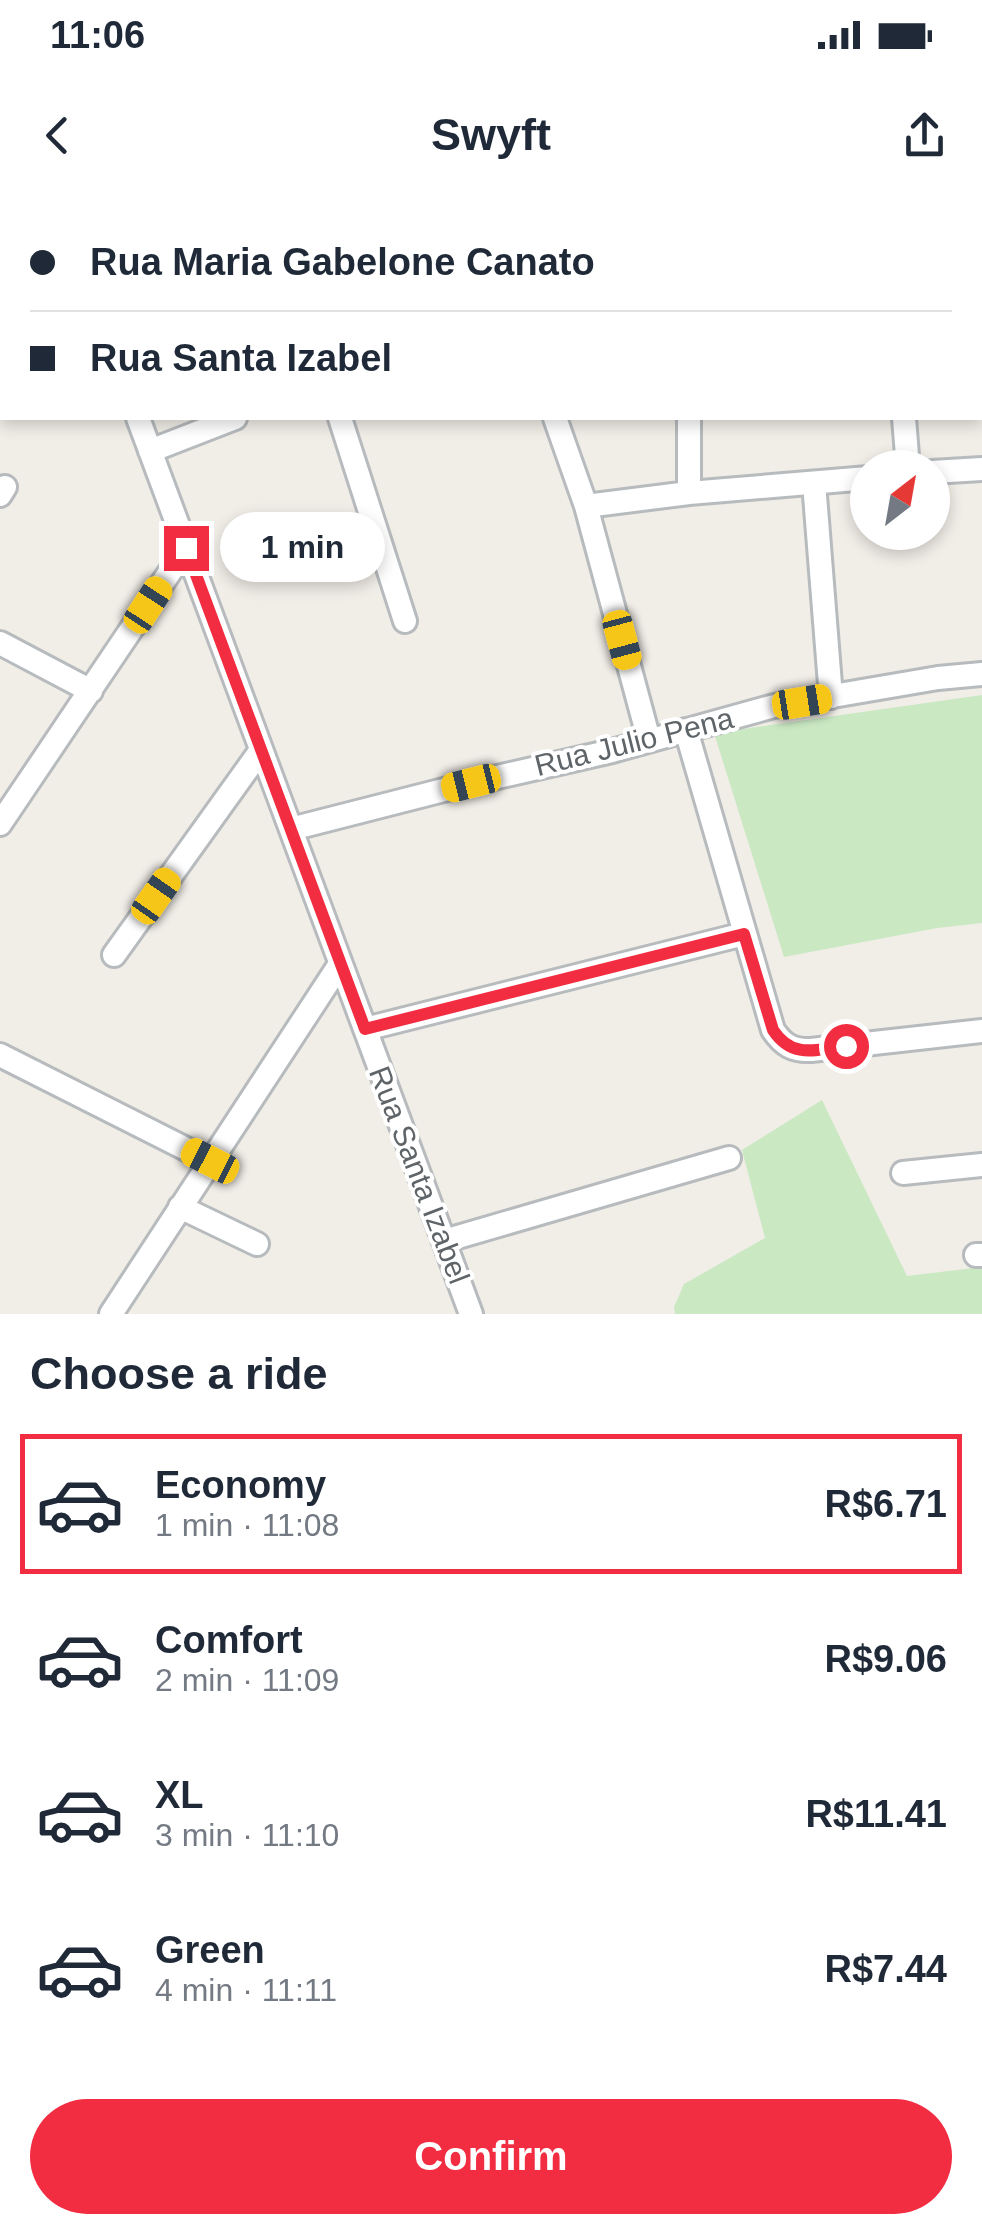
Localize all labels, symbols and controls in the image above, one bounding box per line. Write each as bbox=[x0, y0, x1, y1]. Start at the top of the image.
text: 11:06 bbox=[50, 14, 145, 56]
icon: back bbox=[30, 108, 85, 163]
icon: share bbox=[897, 108, 952, 163]
text: Swyft bbox=[431, 109, 551, 160]
text: Rua Maria Gabelone Canato bbox=[90, 241, 595, 283]
text: Rua Santa Izabel bbox=[90, 337, 392, 379]
north arrow bbox=[850, 450, 950, 550]
map controls bbox=[850, 450, 950, 550]
callout: 1 min bbox=[221, 513, 386, 583]
route end bbox=[164, 526, 209, 571]
text: 1 min bbox=[261, 529, 344, 565]
car bbox=[119, 572, 177, 638]
car bbox=[600, 607, 644, 673]
car bbox=[770, 682, 834, 722]
street label: Rua Julio Pena bbox=[531, 701, 737, 782]
car bbox=[438, 761, 504, 805]
car bbox=[127, 863, 185, 929]
route start bbox=[824, 1024, 869, 1069]
street label: Rua Santa Izabel bbox=[363, 1061, 476, 1288]
car bbox=[176, 1134, 244, 1188]
text: Choose a ride bbox=[30, 1348, 328, 1399]
icon: car bbox=[35, 1459, 125, 1549]
text: Economy bbox=[155, 1464, 326, 1506]
text: R$6.71 bbox=[824, 1483, 947, 1525]
text: 1 min · 11:08 bbox=[155, 1507, 339, 1543]
icon: car bbox=[35, 1614, 125, 1704]
text: Comfort bbox=[155, 1619, 303, 1661]
text: R$9.06 bbox=[824, 1638, 947, 1680]
text: 2 min · 11:09 bbox=[155, 1662, 339, 1698]
icon: car bbox=[35, 1769, 125, 1859]
text: XL bbox=[155, 1774, 204, 1816]
text: R$11.41 bbox=[805, 1793, 947, 1835]
text: 3 min · 11:10 bbox=[155, 1817, 339, 1853]
icon: car bbox=[35, 1924, 125, 2014]
text: Green bbox=[155, 1929, 265, 1971]
text: R$7.44 bbox=[824, 1948, 947, 1990]
text: 4 min · 11:11 bbox=[155, 1972, 337, 2008]
button: Confirm bbox=[30, 2099, 952, 2214]

